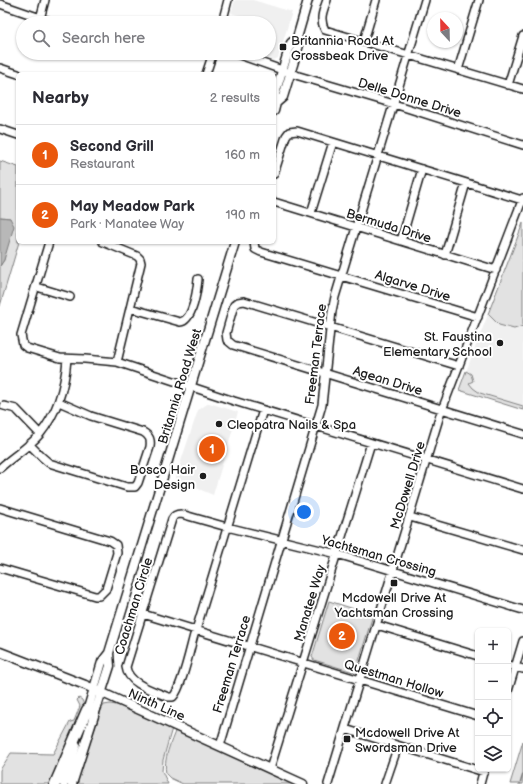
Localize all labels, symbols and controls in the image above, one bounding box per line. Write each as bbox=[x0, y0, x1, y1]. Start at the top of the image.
north arrow bbox=[427, 12, 463, 48]
search box bbox=[16, 16, 276, 60]
icon: search bbox=[30, 27, 52, 49]
text: Search here bbox=[62, 29, 145, 48]
place label: Britannia Road At Grossbeak Drive bbox=[291, 33, 394, 64]
marker: Britannia Road At Grossbeak Drive bbox=[278, 42, 288, 52]
street label: Delle Donne Drive bbox=[356, 75, 464, 121]
text: Nearby bbox=[32, 88, 89, 108]
text: 2 results bbox=[210, 90, 260, 106]
text: Second Grill bbox=[70, 137, 154, 156]
text: 1 bbox=[42, 147, 48, 163]
text: 160 m bbox=[225, 147, 260, 163]
text: Restaurant bbox=[70, 156, 135, 172]
text: May Meadow Park bbox=[70, 197, 195, 216]
street label: Bermuda Drive bbox=[344, 205, 433, 247]
text: 2 bbox=[41, 207, 49, 223]
text: 190 m bbox=[226, 207, 260, 223]
text: Park · Manatee Way bbox=[70, 216, 184, 232]
street label: Algarve Drive bbox=[373, 267, 453, 305]
street label: Freeman Terrace bbox=[302, 303, 330, 405]
street label: Britannia Road West bbox=[155, 327, 205, 446]
place label: St. Faustina Elementary School bbox=[383, 329, 492, 360]
marker: St. Faustina Elementary School bbox=[495, 338, 505, 348]
street label: Agean Drive bbox=[351, 363, 425, 399]
place label: Cleopatra Nails & Spa bbox=[227, 417, 356, 433]
marker: Cleopatra Nails & Spa bbox=[214, 419, 224, 429]
pin: 1 bbox=[199, 434, 225, 464]
street label: McDowell Drive bbox=[387, 439, 429, 531]
place label: Bosco Hair Design bbox=[130, 462, 195, 493]
marker: Bosco Hair Design bbox=[198, 471, 208, 481]
your location bbox=[294, 502, 314, 522]
street label: Yachtsman Crossing bbox=[318, 532, 438, 580]
street label: Coachman Circle bbox=[112, 555, 156, 657]
street label: Manatee Way bbox=[291, 563, 329, 644]
marker: Mcdowell Drive At Yachtsman Crossing bbox=[389, 578, 399, 588]
place label: Mcdowell Drive At Yachtsman Crossing bbox=[333, 590, 454, 621]
street label: Freeman Terrace bbox=[209, 613, 255, 715]
pin: 2 bbox=[329, 621, 355, 651]
map controls bbox=[475, 628, 511, 772]
button: + bbox=[475, 628, 511, 664]
street label: Questman Hollow bbox=[342, 656, 446, 702]
button: − bbox=[475, 664, 511, 700]
street label: Ninth Line bbox=[126, 685, 188, 725]
button: locate bbox=[475, 700, 511, 736]
place label: Mcdowell Drive At Swordsman Drive bbox=[355, 725, 460, 756]
marker: Mcdowell Drive At Swordsman Drive bbox=[342, 734, 352, 744]
button: layers bbox=[475, 736, 511, 772]

